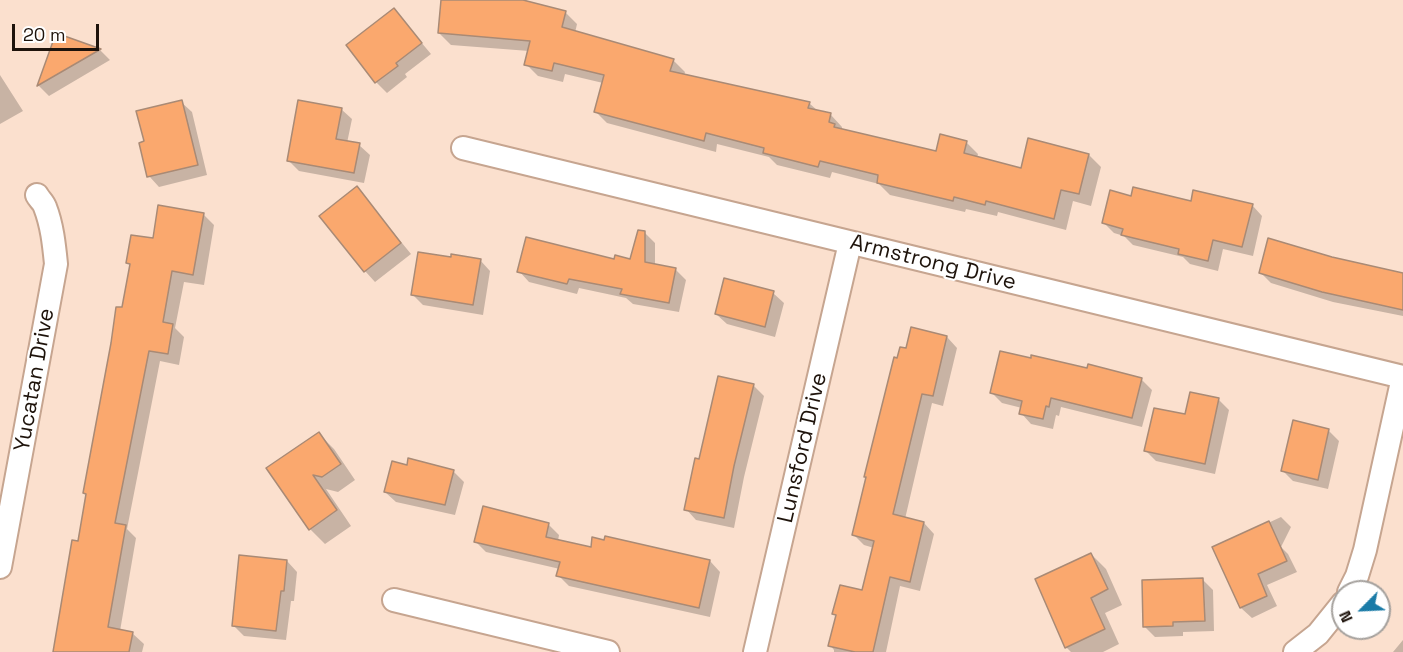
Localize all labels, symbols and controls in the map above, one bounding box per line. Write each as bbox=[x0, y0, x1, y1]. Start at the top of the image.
scale bar bbox=[15, 12, 102, 50]
text: 20 m bbox=[23, 23, 66, 46]
street label: Armstrong Drive bbox=[847, 230, 1019, 296]
street label: Yucatan Drive bbox=[9, 306, 61, 454]
street label: Lunsford Drive bbox=[773, 370, 833, 526]
north arrow bbox=[1331, 580, 1391, 640]
text: N bbox=[1334, 608, 1358, 626]

